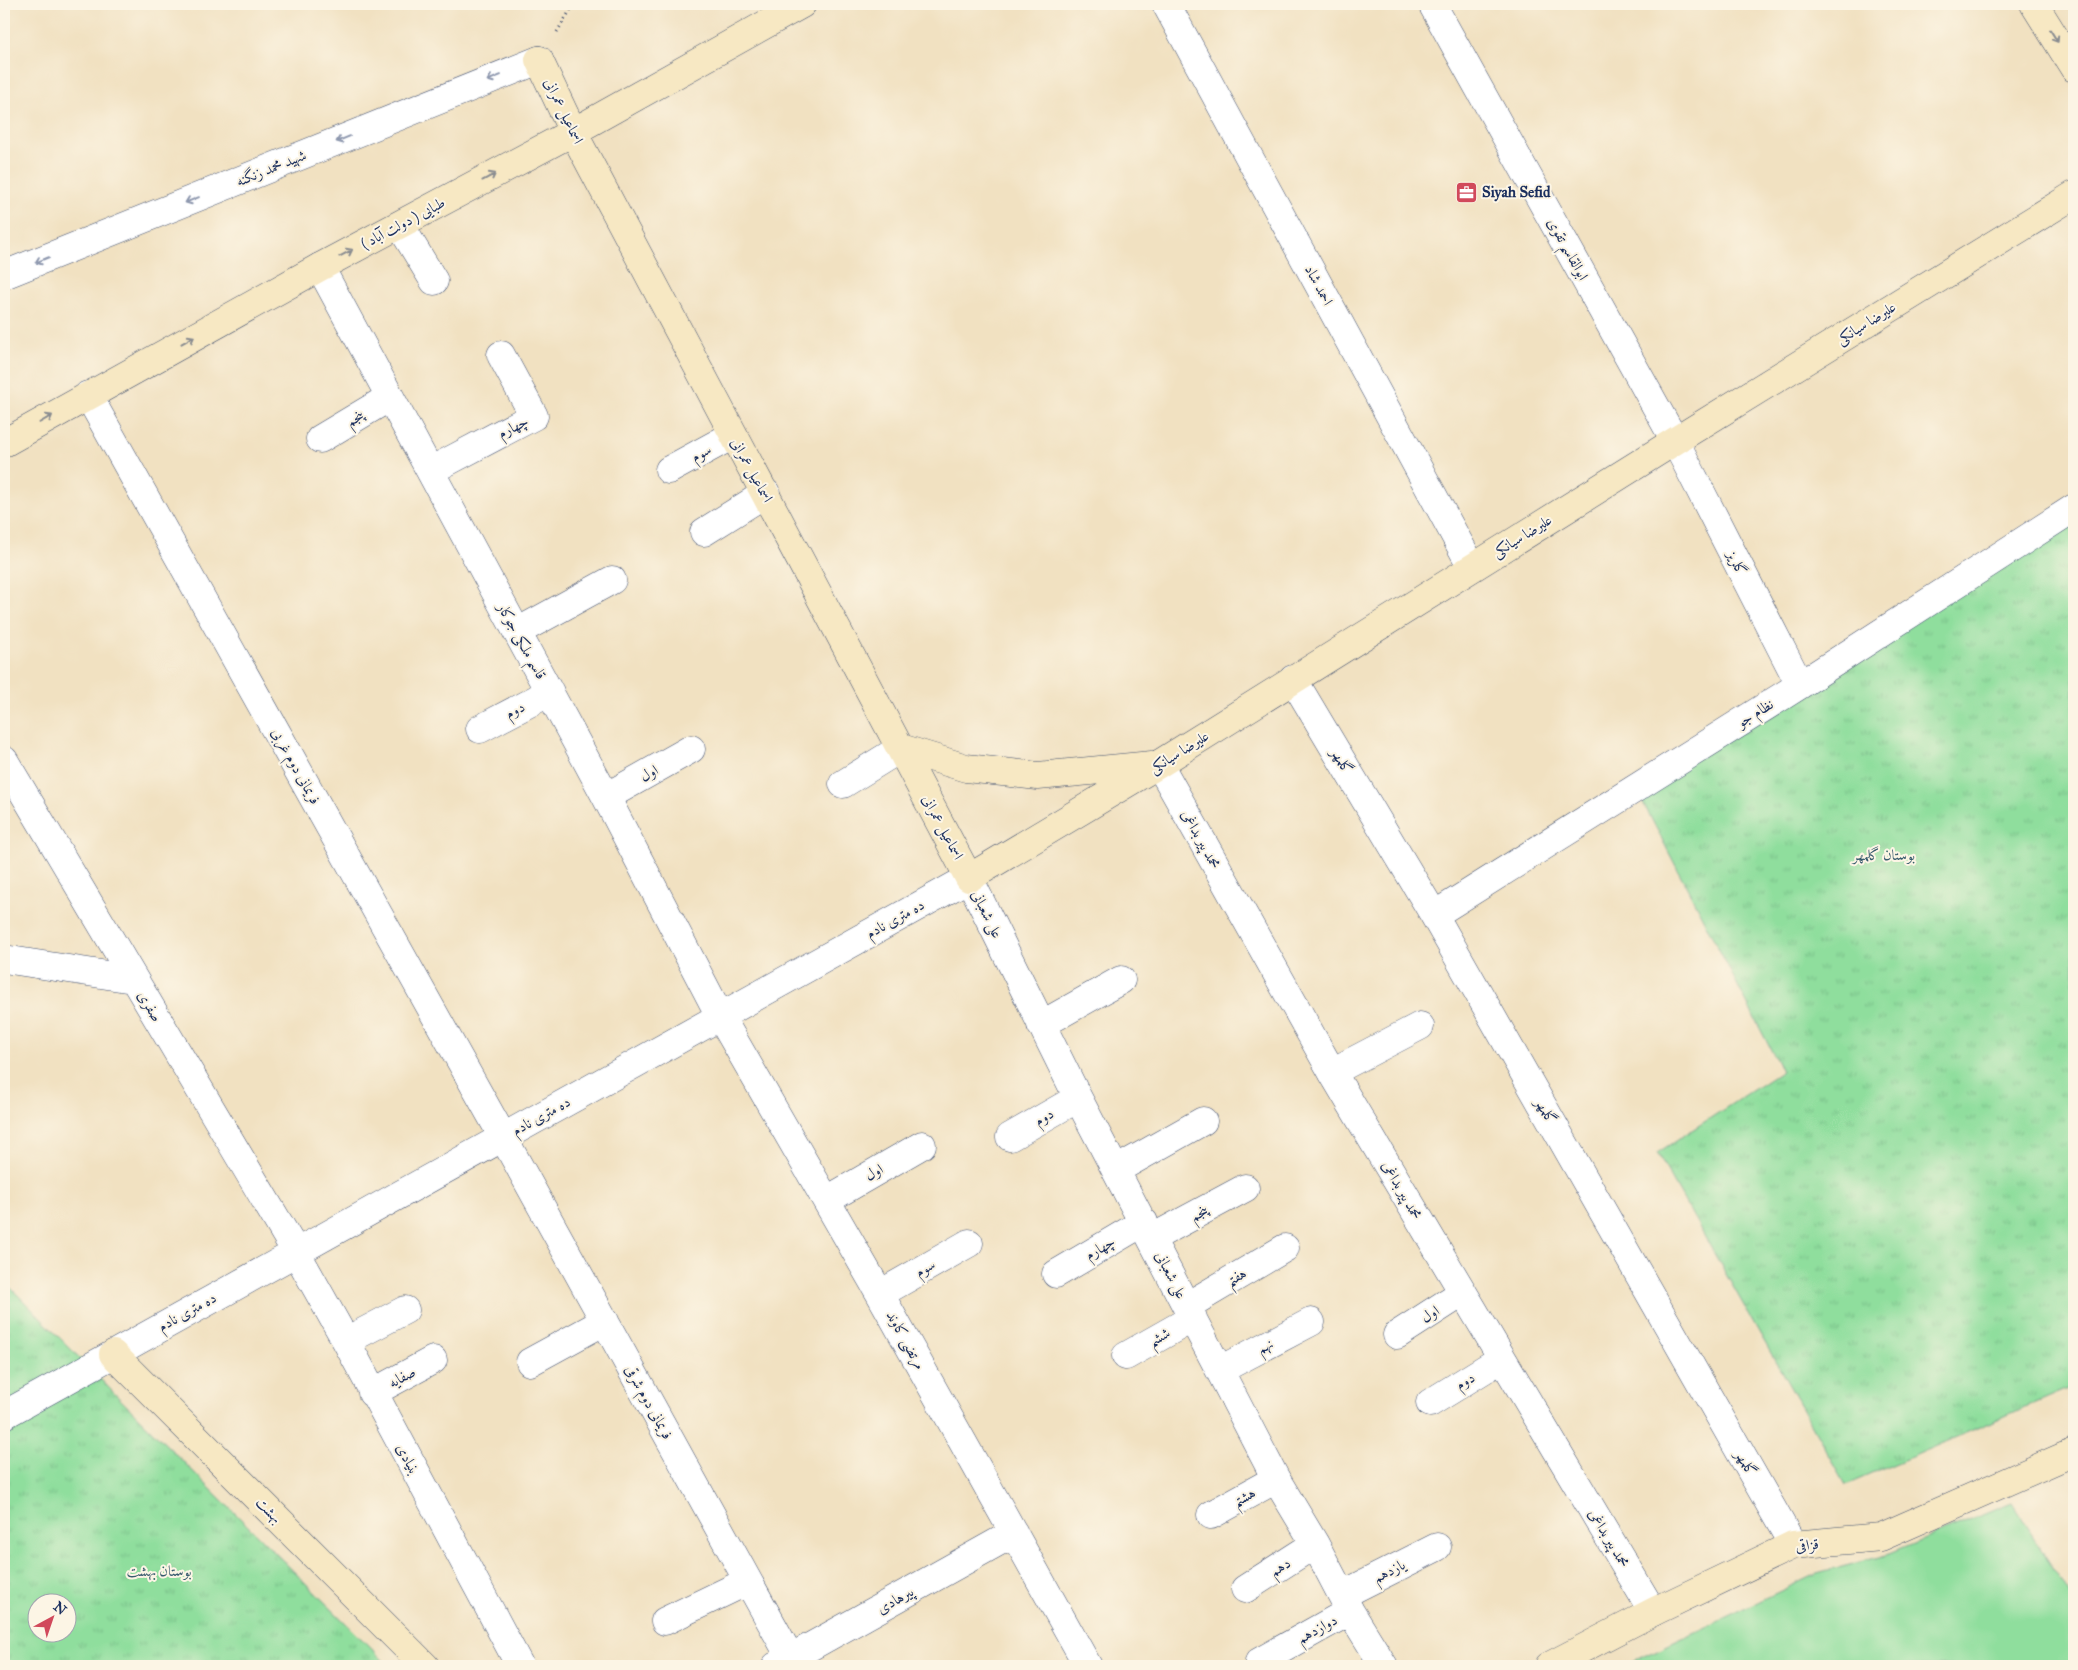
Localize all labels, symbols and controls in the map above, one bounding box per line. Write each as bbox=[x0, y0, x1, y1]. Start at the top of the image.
one-way arrow bbox=[2049, 29, 2059, 43]
one-way arrow bbox=[487, 74, 502, 84]
street label: اسماعیل عمرانی bbox=[539, 75, 588, 148]
one-way arrow bbox=[336, 135, 351, 144]
street label: شهید محمد زنگنه bbox=[233, 145, 309, 191]
one-way arrow bbox=[482, 172, 497, 182]
office icon: Siyah Sefid bbox=[1454, 180, 1478, 204]
place label: Siyah Sefid bbox=[1482, 183, 1551, 202]
street label: طبایی ( دولت آباد ) bbox=[358, 193, 449, 254]
one-way arrow bbox=[185, 196, 200, 205]
street label: ابوالقاسم تقوی bbox=[1538, 215, 1592, 286]
one-way arrow bbox=[338, 248, 353, 257]
one-way arrow bbox=[35, 256, 50, 265]
street label: احمد شاد bbox=[1301, 262, 1337, 308]
street label: علیرضا سیانکی bbox=[1833, 298, 1900, 350]
one-way arrow bbox=[181, 335, 196, 345]
street label: پنجم bbox=[343, 405, 371, 435]
street label: چهارم bbox=[495, 412, 533, 446]
one-way arrow bbox=[39, 413, 53, 423]
street label: اسماعیل عمرانی bbox=[725, 435, 777, 506]
street label: سوم bbox=[688, 440, 716, 469]
street label: علیرضا سیانکی bbox=[1489, 511, 1556, 563]
street label: گلریز bbox=[1721, 546, 1751, 579]
street label: قاسم ملکی جوکار bbox=[487, 598, 550, 685]
street label: نظام جو bbox=[1732, 695, 1779, 736]
street label: دوم bbox=[502, 698, 530, 726]
street label: فریمانی دوم غربی bbox=[264, 725, 324, 809]
street label: علیرضا سیانکی bbox=[1146, 727, 1213, 779]
street label: گلمهر bbox=[1325, 743, 1357, 778]
street label: اول bbox=[637, 761, 661, 785]
street label: اسماعیل عمرانی bbox=[917, 791, 968, 863]
street label: محمد پیر بداغی bbox=[1176, 806, 1225, 873]
park label: بوستان گلمهر bbox=[1851, 846, 1915, 865]
street label: علی شعبانی bbox=[966, 887, 1006, 942]
street label: ده متری نادم bbox=[863, 896, 929, 946]
street label: صفری bbox=[133, 987, 166, 1025]
street label: ده متری نادم bbox=[509, 1093, 575, 1143]
street label: گلمهر bbox=[1530, 1093, 1560, 1128]
street label: دوم bbox=[1031, 1104, 1059, 1133]
street label: محمد پیر بداغی bbox=[1376, 1157, 1426, 1224]
street label: اول bbox=[862, 1160, 886, 1184]
street label: پنجم bbox=[1187, 1200, 1215, 1230]
street label: چهارم bbox=[1082, 1232, 1120, 1267]
street label: علی شعبانی bbox=[1150, 1248, 1191, 1303]
street label: سوم bbox=[912, 1255, 940, 1284]
street label: هفتم bbox=[1222, 1264, 1253, 1295]
street label: ده متری نادم bbox=[155, 1289, 221, 1339]
street label: اول bbox=[1417, 1301, 1443, 1327]
street label: مرتضی کاوند bbox=[881, 1307, 929, 1373]
street label: ششم bbox=[1145, 1324, 1176, 1356]
street label: نهم bbox=[1254, 1334, 1278, 1362]
street label: صفایه bbox=[385, 1362, 419, 1392]
street label: فریمانی دوم شرقی bbox=[618, 1362, 677, 1444]
street label: دوم bbox=[1452, 1368, 1480, 1397]
street label: بنیادی bbox=[392, 1440, 424, 1478]
street label: گلمهر bbox=[1730, 1445, 1760, 1480]
street label: هشتم bbox=[1229, 1483, 1262, 1516]
street label: بهشت bbox=[251, 1493, 286, 1528]
street label: محمد پیر بداغی bbox=[1583, 1506, 1634, 1572]
street label: قزاقی bbox=[1794, 1534, 1820, 1557]
street label: دهم bbox=[1266, 1554, 1296, 1585]
street label: یازدهم bbox=[1370, 1555, 1411, 1591]
park label: بوستان بهشت bbox=[126, 1562, 192, 1581]
street label: پیرهادی bbox=[873, 1582, 919, 1619]
north arrow bbox=[28, 1592, 78, 1642]
text: N bbox=[50, 1598, 70, 1619]
street label: دوازدهم bbox=[1294, 1611, 1343, 1652]

